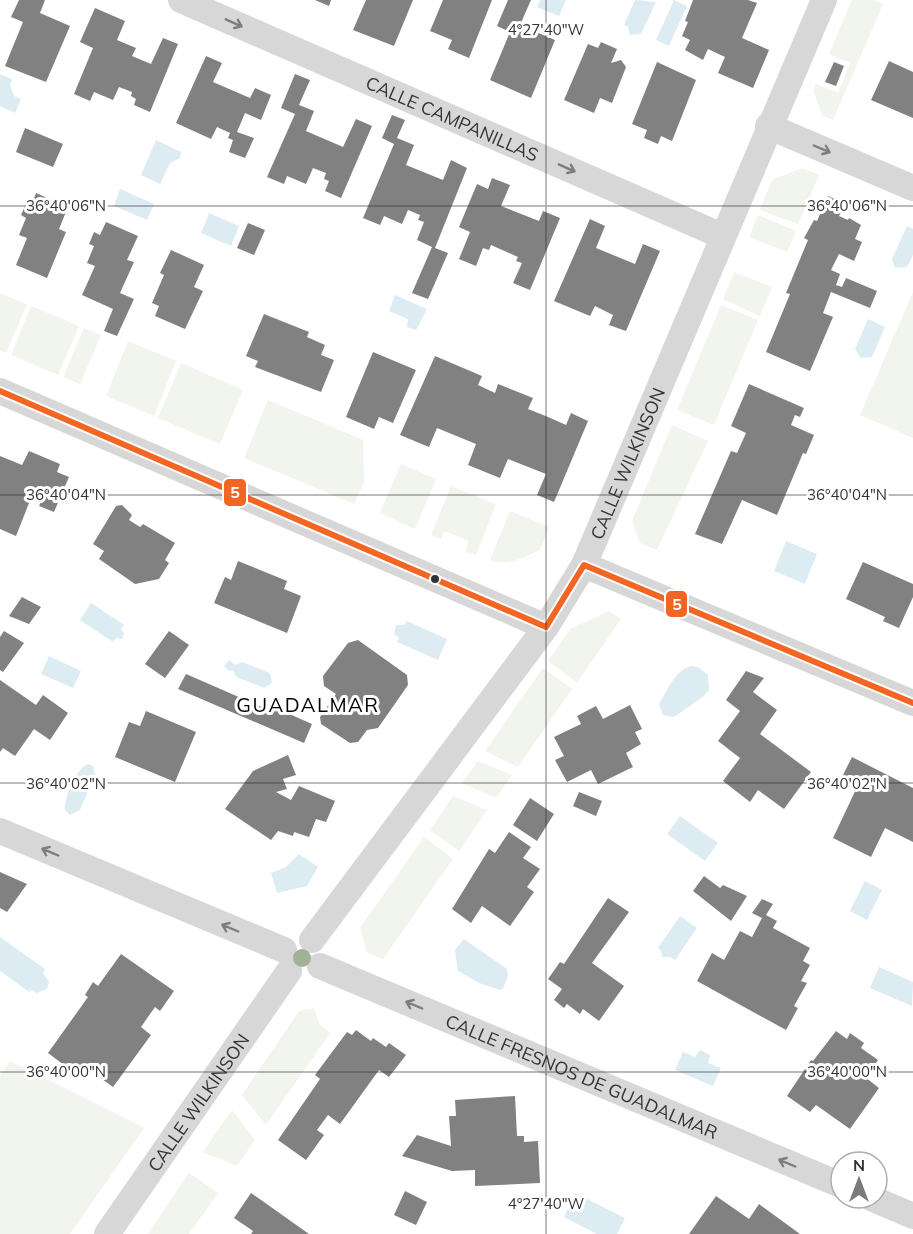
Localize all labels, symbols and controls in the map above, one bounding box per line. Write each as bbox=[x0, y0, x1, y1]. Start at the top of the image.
one-way arrow bbox=[225, 18, 243, 30]
text: 4°27'40"W bbox=[508, 20, 585, 39]
street label: CALLE CAMPANILLAS bbox=[362, 71, 542, 166]
one-way arrow bbox=[812, 144, 831, 155]
one-way arrow bbox=[558, 163, 576, 175]
text: 36°40'06"N bbox=[26, 196, 106, 215]
text: 36°40'06"N bbox=[807, 196, 887, 215]
street label: CALLE WILKINSON bbox=[585, 384, 670, 543]
line badge: 5 bbox=[223, 478, 247, 507]
text: 5 bbox=[230, 482, 240, 502]
text: 36°40'04"N bbox=[26, 485, 106, 504]
text: 36°40'04"N bbox=[807, 485, 887, 504]
unlabelled marker bbox=[429, 573, 441, 585]
line badge: 5 bbox=[665, 590, 688, 618]
text: 5 bbox=[672, 594, 682, 614]
district label: GUADALMAR bbox=[236, 692, 380, 717]
text: 36°40'02"N bbox=[26, 774, 106, 793]
text: 36°40'02"N bbox=[807, 774, 887, 793]
one-way arrow bbox=[42, 846, 60, 857]
one-way arrow bbox=[221, 922, 240, 933]
one-way arrow bbox=[405, 999, 424, 1010]
street label: CALLE FRESNOS DE GUADALMAR bbox=[442, 1009, 721, 1143]
street label: CALLE WILKINSON bbox=[142, 1029, 254, 1176]
text: 36°40'00"N bbox=[26, 1062, 106, 1081]
text: 36°40'00"N bbox=[807, 1062, 887, 1081]
north arrow bbox=[829, 1150, 889, 1210]
text: N bbox=[853, 1155, 865, 1175]
one-way arrow bbox=[778, 1157, 797, 1168]
text: 4°27'40"W bbox=[508, 1194, 585, 1213]

